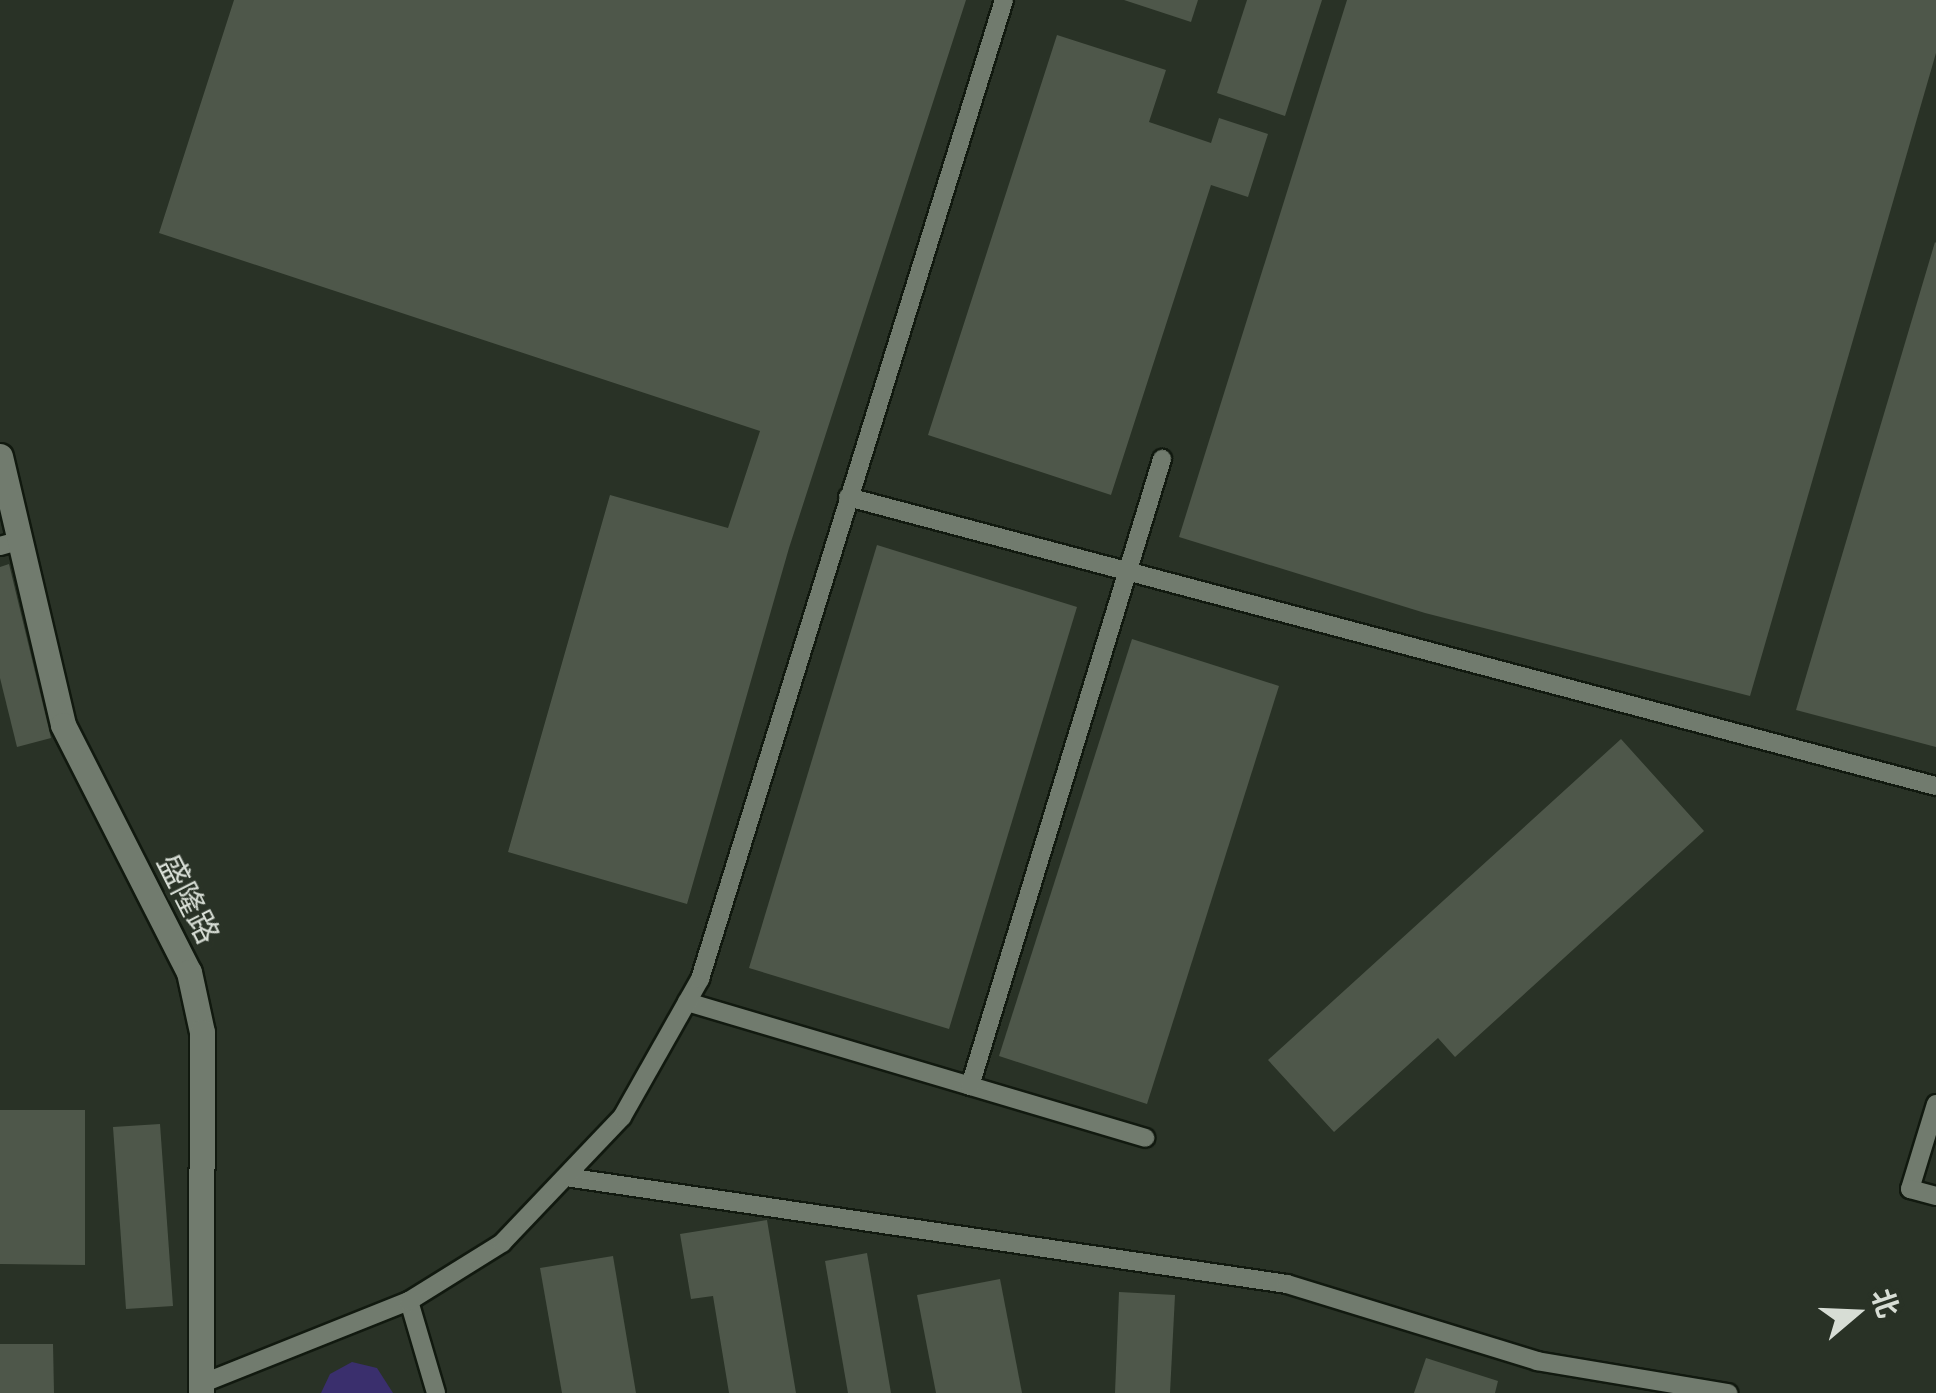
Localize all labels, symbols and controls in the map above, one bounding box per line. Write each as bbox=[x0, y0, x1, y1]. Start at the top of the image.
street label: 盛隆路 bbox=[149, 848, 227, 950]
north arrow bbox=[1806, 1263, 1906, 1363]
text: 北 bbox=[1862, 1283, 1908, 1323]

